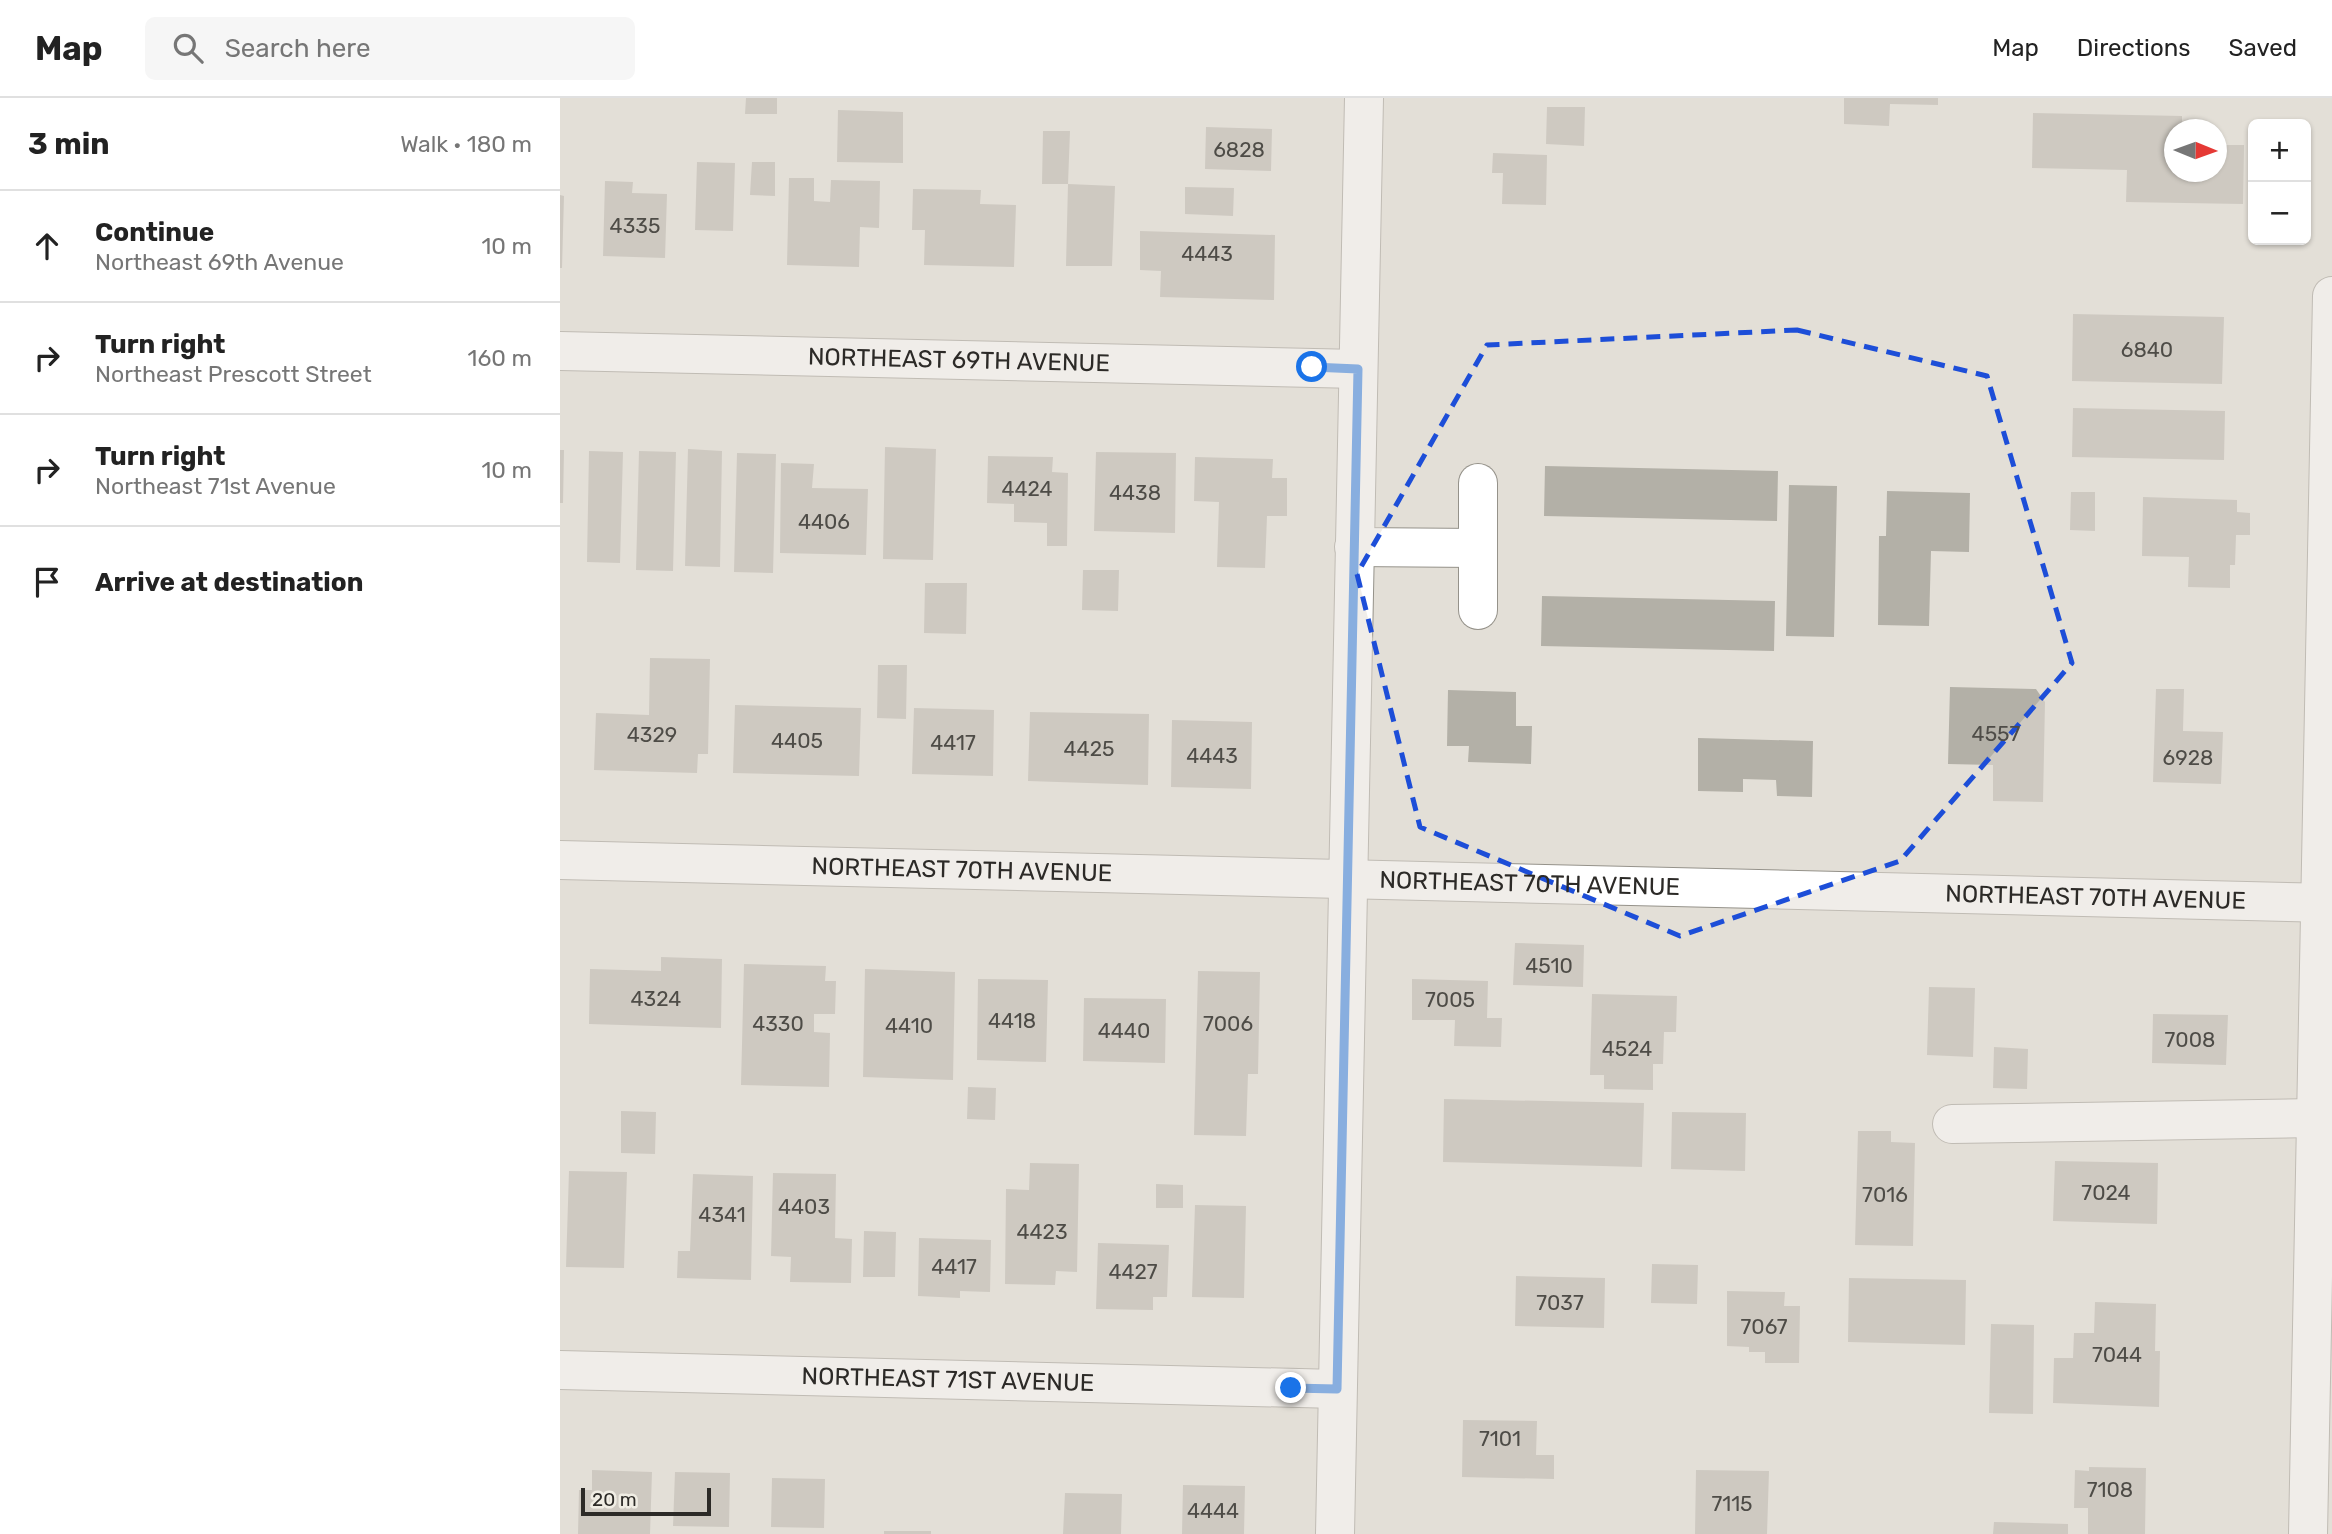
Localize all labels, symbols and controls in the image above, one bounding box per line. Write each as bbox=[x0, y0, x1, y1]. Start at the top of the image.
search box bbox=[145, 17, 635, 80]
text: Map bbox=[35, 29, 103, 68]
icon: search bbox=[169, 29, 207, 67]
text: Search here bbox=[225, 33, 370, 64]
text: Map bbox=[1992, 34, 2039, 62]
text: Directions bbox=[2077, 34, 2190, 62]
text: Saved bbox=[2228, 34, 2297, 62]
north arrow bbox=[2164, 119, 2227, 182]
map controls bbox=[2248, 119, 2311, 245]
button: + bbox=[2248, 119, 2311, 182]
text: 3 min bbox=[28, 126, 110, 162]
text: Walk · 180 m bbox=[400, 130, 532, 158]
house number: 6828 bbox=[1213, 137, 1265, 162]
button: − bbox=[2248, 182, 2311, 245]
house number: 4335 bbox=[610, 213, 660, 238]
text: Continue bbox=[95, 217, 214, 248]
icon: ahead bbox=[28, 227, 66, 265]
text: 10 m bbox=[481, 232, 532, 260]
house number: 4443 bbox=[1181, 241, 1233, 266]
text: Northeast 69th Avenue bbox=[95, 248, 344, 276]
text: Turn right bbox=[95, 329, 225, 360]
house number: 6840 bbox=[2121, 337, 2173, 362]
icon: right bbox=[28, 339, 66, 377]
street label: NORTHEAST 69TH AVENUE bbox=[808, 343, 1110, 377]
text: 160 m bbox=[468, 344, 532, 372]
route start bbox=[1296, 351, 1327, 382]
text: Northeast Prescott Street bbox=[95, 360, 372, 388]
text: Turn right bbox=[95, 441, 225, 472]
icon: right bbox=[28, 451, 66, 489]
text: 10 m bbox=[481, 456, 532, 484]
text: Northeast 71st Avenue bbox=[95, 472, 336, 500]
house number: 4424 bbox=[1001, 476, 1053, 501]
house number: 4438 bbox=[1109, 480, 1161, 505]
house number: 4406 bbox=[798, 509, 850, 534]
icon: arrive bbox=[28, 563, 66, 601]
text: Arrive at destination bbox=[95, 567, 363, 598]
house number: 4557 bbox=[1972, 721, 2021, 746]
house number: 4329 bbox=[627, 722, 677, 747]
house number: 4405 bbox=[771, 728, 823, 753]
house number: 4417 bbox=[930, 730, 976, 755]
house number: 4425 bbox=[1064, 736, 1114, 761]
house number: 4443 bbox=[1186, 743, 1238, 768]
house number: 6928 bbox=[2163, 745, 2213, 770]
street label: NORTHEAST 70TH AVENUE bbox=[811, 852, 1113, 887]
street label: NORTHEAST 70TH AVENUE bbox=[1379, 866, 1680, 901]
street label: NORTHEAST 70TH AVENUE bbox=[1945, 880, 2246, 915]
house number: 4510 bbox=[1525, 953, 1573, 978]
house number: 4324 bbox=[631, 986, 681, 1011]
house number: 7005 bbox=[1425, 987, 1475, 1012]
house number: 4418 bbox=[988, 1008, 1036, 1033]
house number: 4330 bbox=[752, 1011, 804, 1036]
house number: 7006 bbox=[1203, 1011, 1253, 1036]
house number: 4410 bbox=[885, 1013, 933, 1038]
house number: 4440 bbox=[1098, 1018, 1150, 1043]
house number: 7008 bbox=[2165, 1027, 2215, 1052]
house number: 4524 bbox=[1602, 1036, 1652, 1061]
house number: 7024 bbox=[2081, 1180, 2131, 1205]
house number: 7016 bbox=[1862, 1182, 1908, 1207]
house number: 4403 bbox=[778, 1194, 830, 1219]
house number: 4341 bbox=[698, 1202, 746, 1227]
house number: 4423 bbox=[1016, 1219, 1068, 1244]
house number: 4417 bbox=[931, 1254, 977, 1279]
house number: 4427 bbox=[1108, 1259, 1158, 1284]
house number: 7037 bbox=[1536, 1290, 1584, 1315]
house number: 7067 bbox=[1741, 1314, 1788, 1339]
house number: 7044 bbox=[2092, 1342, 2142, 1367]
street label: NORTHEAST 71ST AVENUE bbox=[801, 1362, 1095, 1397]
route end bbox=[1275, 1372, 1306, 1403]
house number: 7101 bbox=[1479, 1426, 1521, 1451]
house number: 7108 bbox=[2087, 1477, 2133, 1502]
scale bar bbox=[581, 1485, 710, 1517]
text: 20 m bbox=[592, 1488, 637, 1511]
house number: 7115 bbox=[1711, 1491, 1753, 1516]
house number: 4444 bbox=[1187, 1498, 1239, 1523]

